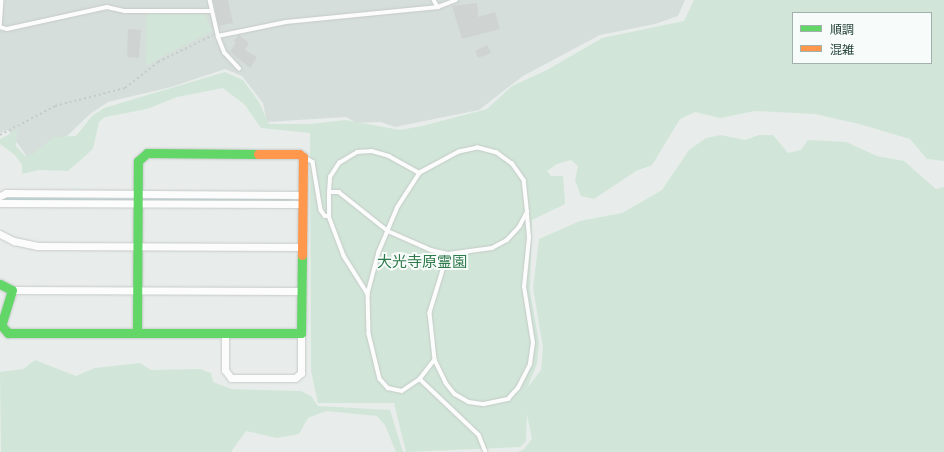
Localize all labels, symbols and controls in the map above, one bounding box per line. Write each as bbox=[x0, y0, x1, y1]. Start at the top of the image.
legend bbox=[792, 12, 932, 64]
text: 順調 bbox=[830, 22, 854, 36]
text: 混雑 bbox=[830, 42, 854, 56]
park label: 大光寺原霊園 bbox=[377, 253, 467, 271]

